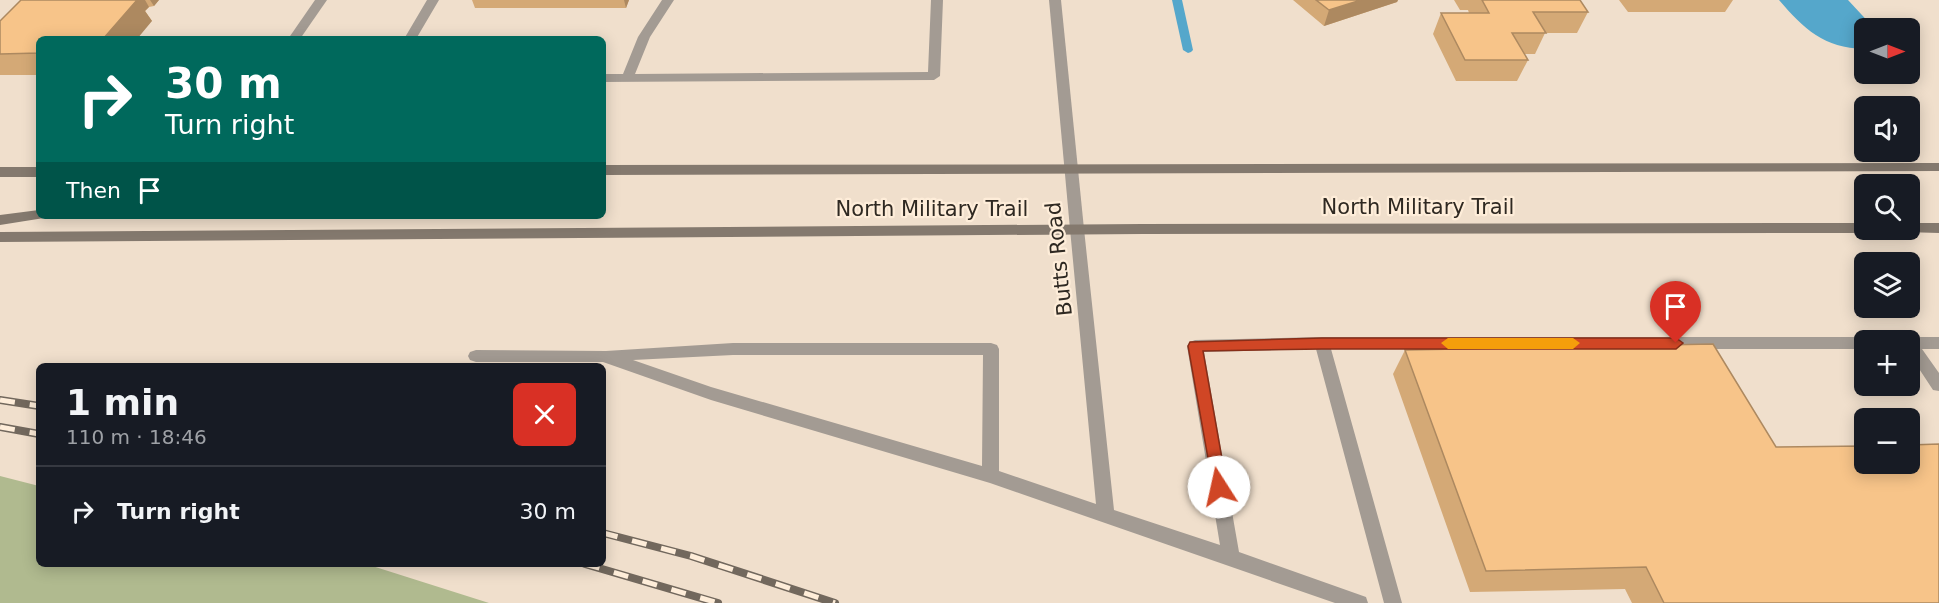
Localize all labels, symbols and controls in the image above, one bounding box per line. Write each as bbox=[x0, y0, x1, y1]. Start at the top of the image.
north arrow bbox=[1854, 18, 1920, 84]
map controls bbox=[1854, 18, 1920, 474]
text: 30 m bbox=[165, 59, 282, 108]
icon: right bbox=[66, 60, 144, 138]
button: sound bbox=[1854, 96, 1920, 162]
text: Turn right bbox=[165, 109, 294, 140]
icon: arrive bbox=[133, 174, 166, 207]
button: search bbox=[1854, 174, 1920, 240]
text: Then bbox=[66, 178, 121, 203]
street label: North Military Trail bbox=[1322, 195, 1514, 219]
street label: North Military Trail bbox=[836, 197, 1028, 221]
street label: Butts Road bbox=[1041, 201, 1077, 317]
button: layers bbox=[1854, 252, 1920, 318]
pin bbox=[1650, 281, 1701, 343]
icon: arrive bbox=[1659, 290, 1692, 323]
button: + bbox=[1854, 330, 1920, 396]
text: 1 min bbox=[66, 382, 179, 423]
button: close bbox=[513, 383, 576, 446]
button: − bbox=[1854, 408, 1920, 474]
text: 110 m · 18:46 bbox=[66, 425, 207, 449]
position arrow bbox=[1187, 455, 1251, 519]
icon: right bbox=[66, 495, 99, 528]
text: Turn right bbox=[117, 499, 240, 524]
text: 30 m bbox=[520, 499, 576, 524]

